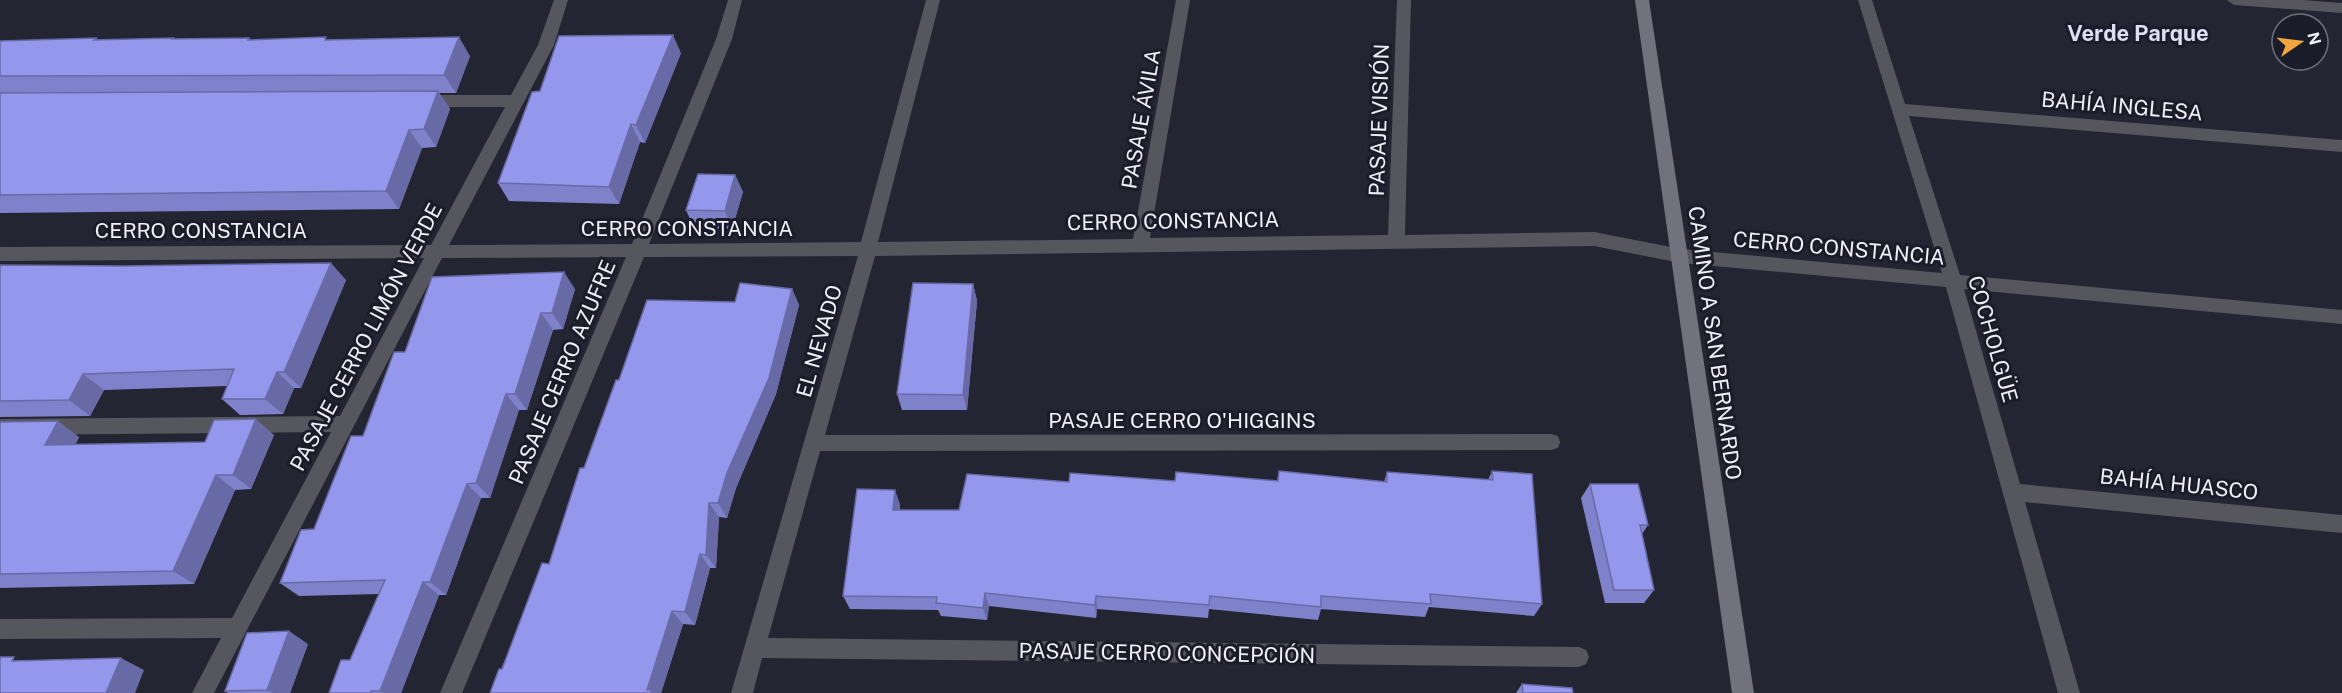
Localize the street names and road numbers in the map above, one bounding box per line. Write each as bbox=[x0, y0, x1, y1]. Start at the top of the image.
street label: PASAJE VISIÓN bbox=[1364, 43, 1394, 197]
street label: PASAJE ÁVILA bbox=[1116, 47, 1166, 191]
street label: BAHÍA INGLESA bbox=[2040, 86, 2204, 126]
street label: PASAJE CERRO LIMÓN VERDE bbox=[285, 199, 447, 475]
street label: CAMINO A SAN BERNARDO bbox=[1683, 205, 1747, 481]
street label: CERRO CONSTANCIA bbox=[1067, 207, 1280, 235]
street label: CERRO CONSTANCIA bbox=[581, 216, 793, 241]
street label: CERRO CONSTANCIA bbox=[95, 218, 307, 243]
street label: CERRO CONSTANCIA bbox=[1732, 226, 1946, 270]
street label: PASAJE CERRO AZUFRE bbox=[503, 256, 621, 488]
street label: COCHOLGÜE bbox=[1963, 273, 2023, 405]
street label: EL NEVADO bbox=[791, 282, 847, 400]
street label: PASAJE CERRO O'HIGGINS bbox=[1048, 408, 1316, 433]
street label: BAHÍA HUASCO bbox=[2099, 463, 2259, 505]
street label: PASAJE CERRO CONCEPCIÓN bbox=[1019, 638, 1315, 668]

